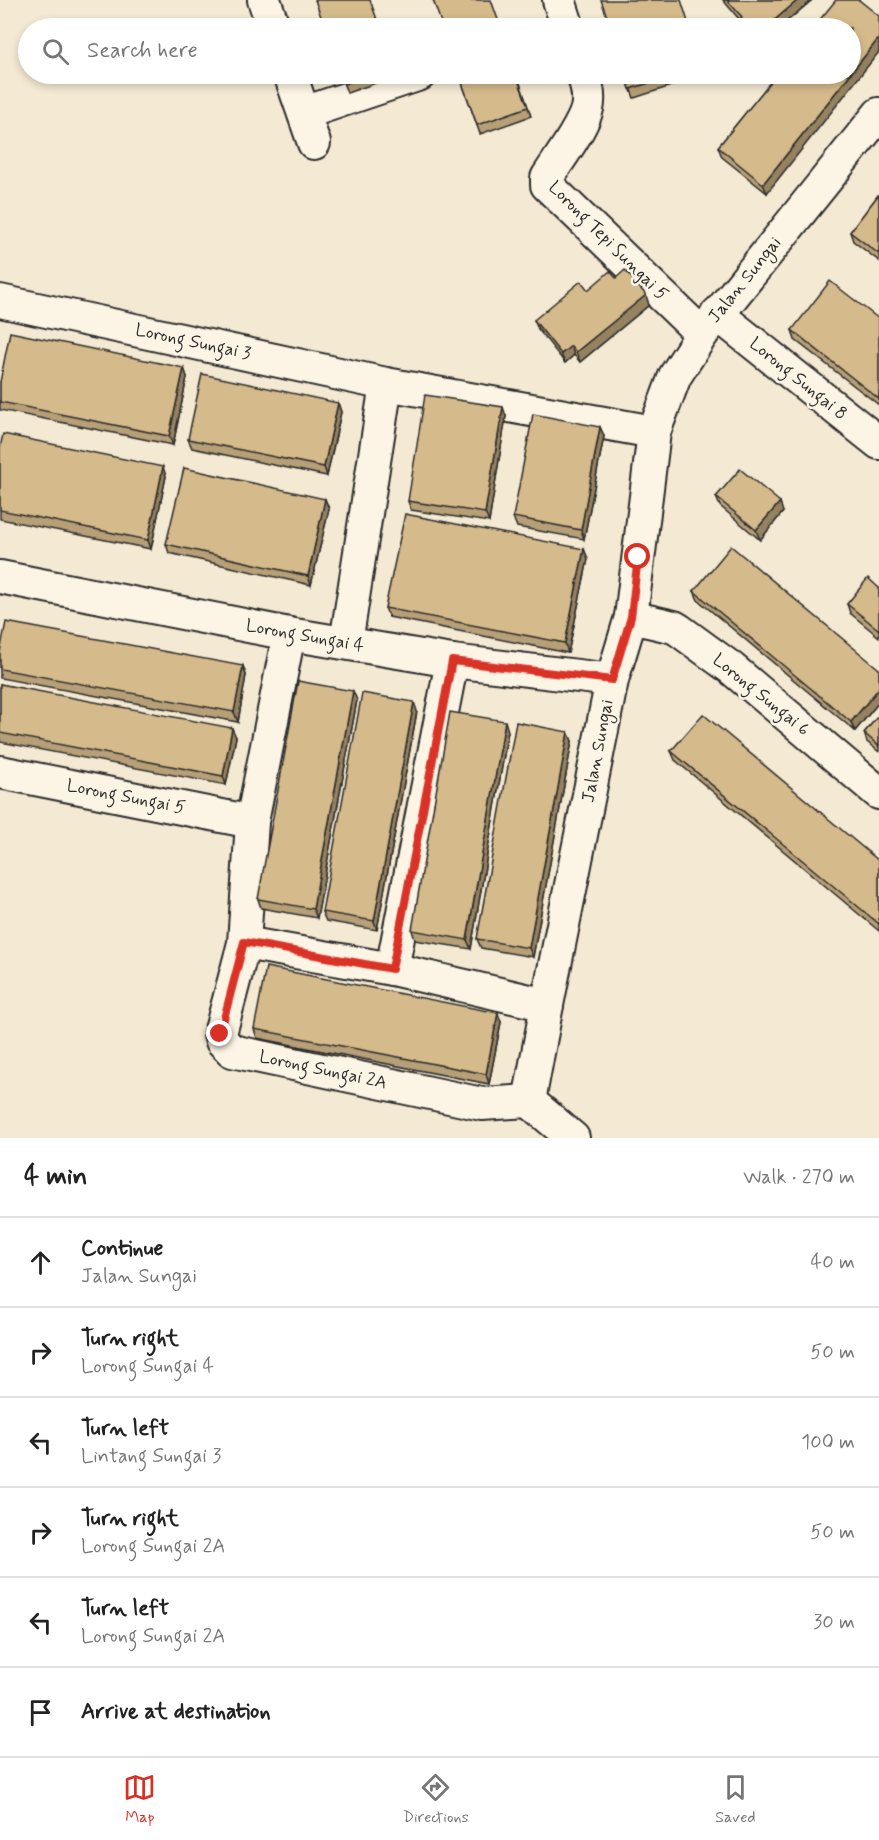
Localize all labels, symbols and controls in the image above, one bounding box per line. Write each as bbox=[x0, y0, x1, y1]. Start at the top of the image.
search box bbox=[18, 18, 861, 84]
icon: search bbox=[39, 35, 72, 68]
text: Search here bbox=[87, 37, 198, 65]
street label: Lorong Tepi Sungai 5 bbox=[541, 176, 673, 308]
street label: Jalan Sungai bbox=[703, 232, 788, 329]
street label: Lorong Sungai 3 bbox=[133, 318, 253, 368]
street label: Lorong Sungai 8 bbox=[743, 332, 852, 427]
route start bbox=[624, 543, 650, 569]
street label: Lorong Sungai 4 bbox=[244, 614, 366, 660]
street label: Lorong Sungai 6 bbox=[706, 648, 815, 743]
street label: Jalan Sungai bbox=[576, 698, 621, 805]
street label: Lorong Sungai 5 bbox=[64, 774, 187, 822]
route end bbox=[206, 1020, 232, 1046]
street label: Lorong Sungai 2A bbox=[257, 1045, 389, 1097]
text: 4 min bbox=[24, 1160, 87, 1194]
text: Walk · 270 m bbox=[743, 1164, 855, 1191]
text: Continue bbox=[81, 1235, 163, 1263]
icon: ahead bbox=[24, 1246, 57, 1279]
text: 40 m bbox=[811, 1249, 855, 1276]
text: Jalan Sungai bbox=[81, 1263, 197, 1290]
text: Turn right bbox=[81, 1325, 179, 1353]
icon: right bbox=[24, 1336, 57, 1369]
text: 50 m bbox=[810, 1339, 855, 1366]
text: Lorong Sungai 4 bbox=[81, 1353, 214, 1380]
text: Turn left bbox=[81, 1415, 169, 1443]
icon: left bbox=[24, 1426, 57, 1459]
text: 100 m bbox=[801, 1429, 855, 1456]
text: Lintang Sungai 3 bbox=[81, 1443, 221, 1470]
text: Turn right bbox=[81, 1505, 179, 1533]
icon: right bbox=[24, 1516, 57, 1549]
text: 50 m bbox=[810, 1519, 855, 1546]
text: Lorong Sungai 2A bbox=[81, 1533, 225, 1560]
text: Turn left bbox=[81, 1595, 169, 1623]
icon: left bbox=[24, 1606, 57, 1639]
text: 30 m bbox=[813, 1609, 855, 1636]
text: Lorong Sungai 2A bbox=[81, 1623, 225, 1650]
icon: arrive bbox=[24, 1696, 57, 1729]
text: Arrive at destination bbox=[81, 1698, 271, 1726]
tab: Map bbox=[123, 1771, 156, 1828]
tab: Directions bbox=[403, 1771, 469, 1828]
tab: Saved bbox=[715, 1771, 756, 1828]

